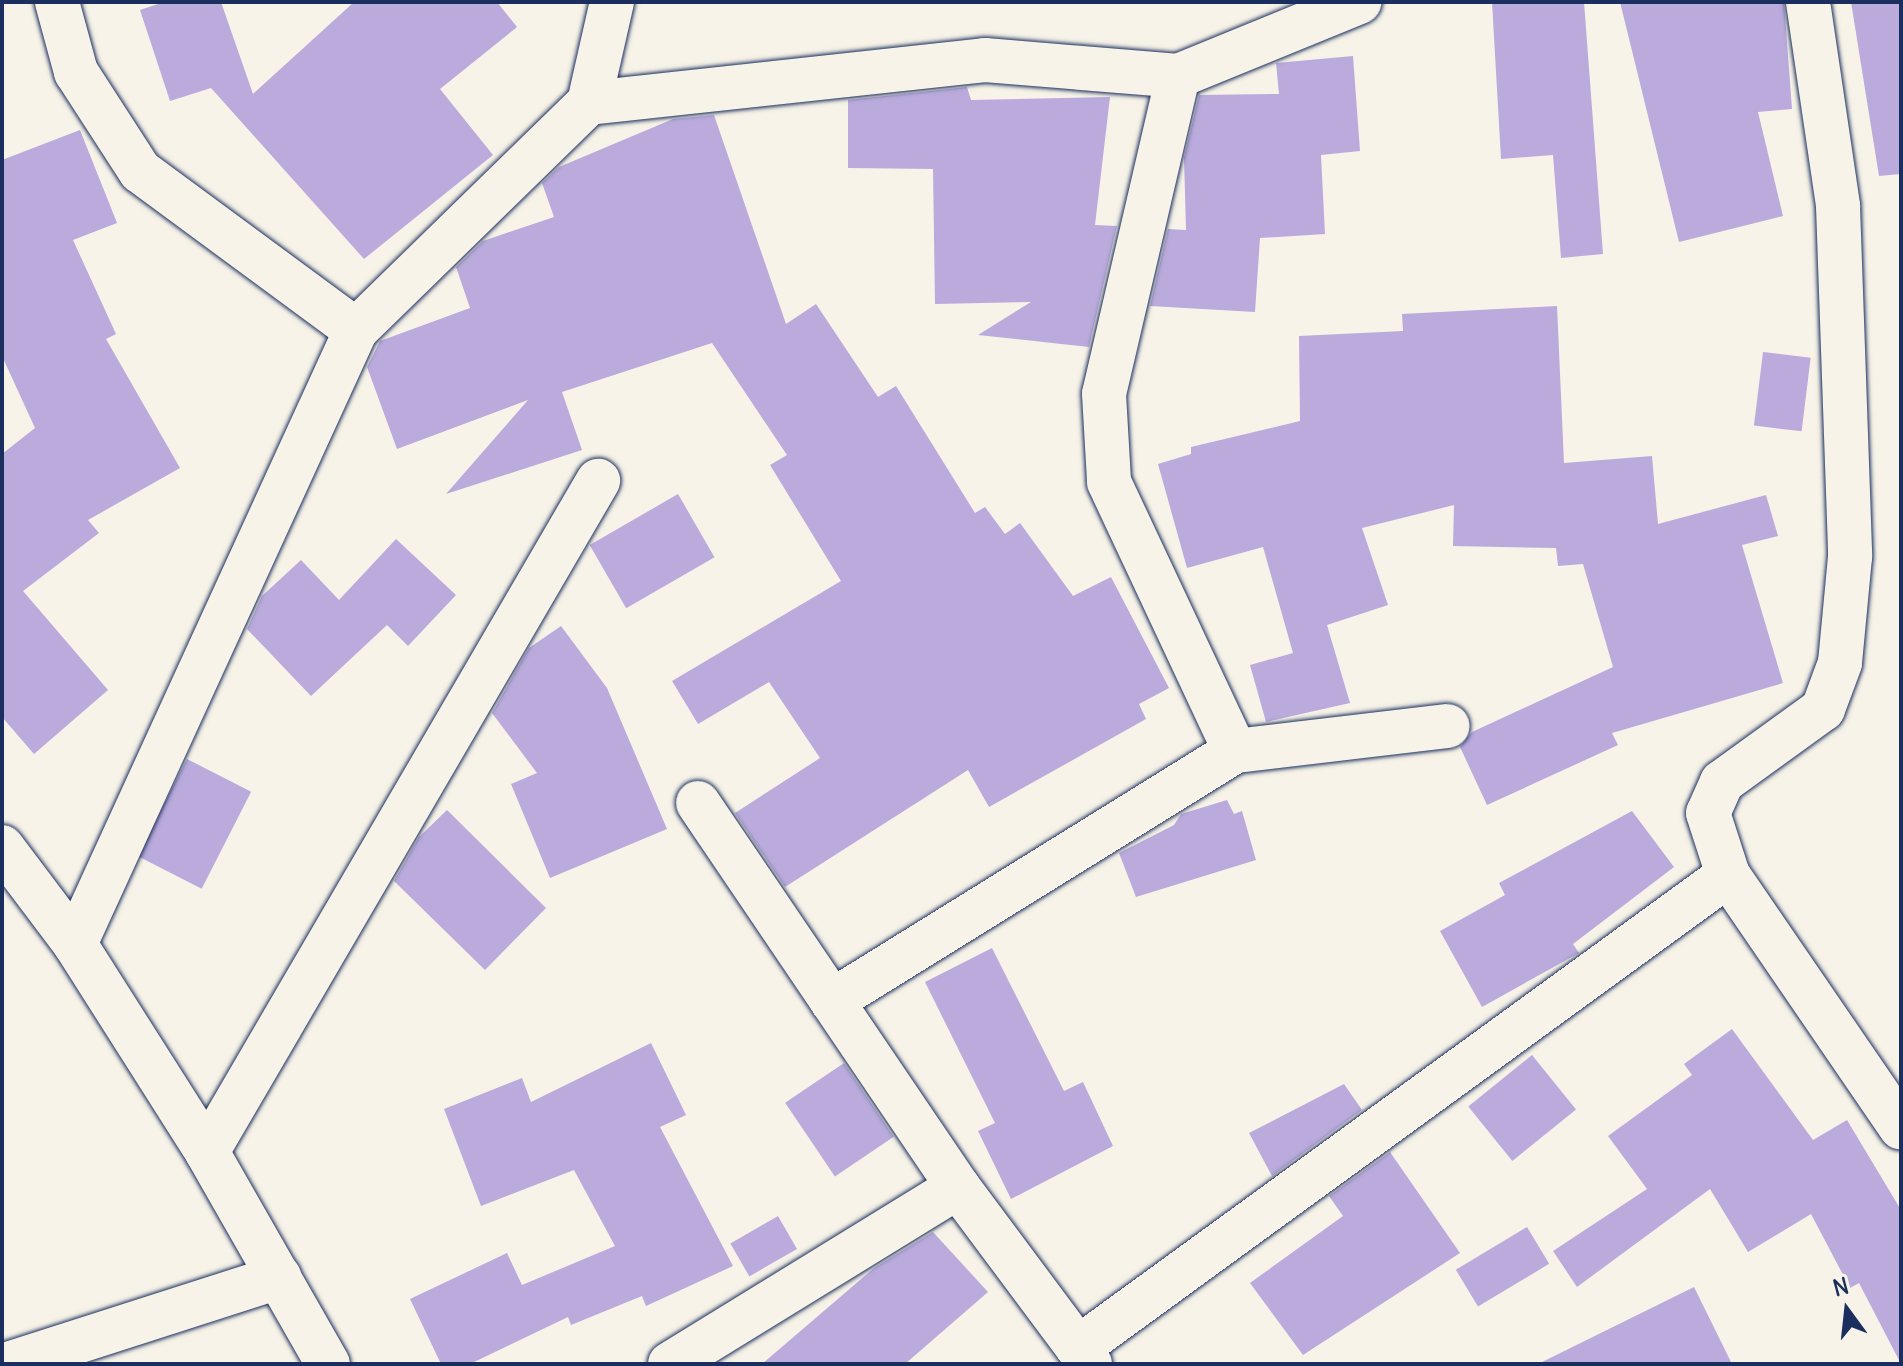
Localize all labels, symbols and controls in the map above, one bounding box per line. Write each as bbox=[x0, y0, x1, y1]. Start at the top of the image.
north arrow bbox=[1807, 1270, 1887, 1350]
text: N bbox=[1830, 1271, 1852, 1302]

